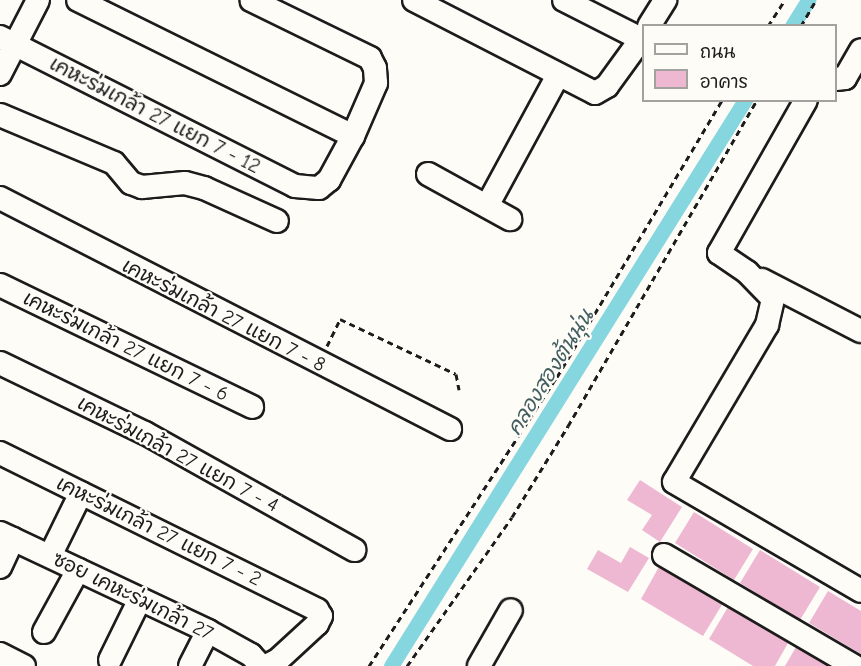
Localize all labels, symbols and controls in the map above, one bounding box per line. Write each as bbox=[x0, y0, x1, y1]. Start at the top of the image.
legend bbox=[642, 24, 837, 102]
text: ถนน bbox=[700, 42, 735, 63]
street label: เคหะร่มเกล้า 27 แยก 7 - 12 bbox=[46, 51, 264, 179]
text: อาคาร bbox=[700, 72, 748, 93]
street label: เคหะร่มเกล้า 27 แยก 7 - 8 bbox=[118, 253, 330, 377]
street label: เคหะร่มเกล้า 27 แยก 7 - 6 bbox=[19, 286, 233, 406]
water label: คลองสองต้นนุ่น bbox=[501, 305, 599, 439]
street label: เคหะร่มเกล้า 27 แยก 7 - 4 bbox=[73, 391, 283, 517]
street label: เคหะร่มเกล้า 27 แยก 7 - 2 bbox=[53, 471, 265, 591]
street label: ซอย เคหะร่มเกล้า 27 bbox=[49, 547, 217, 645]

